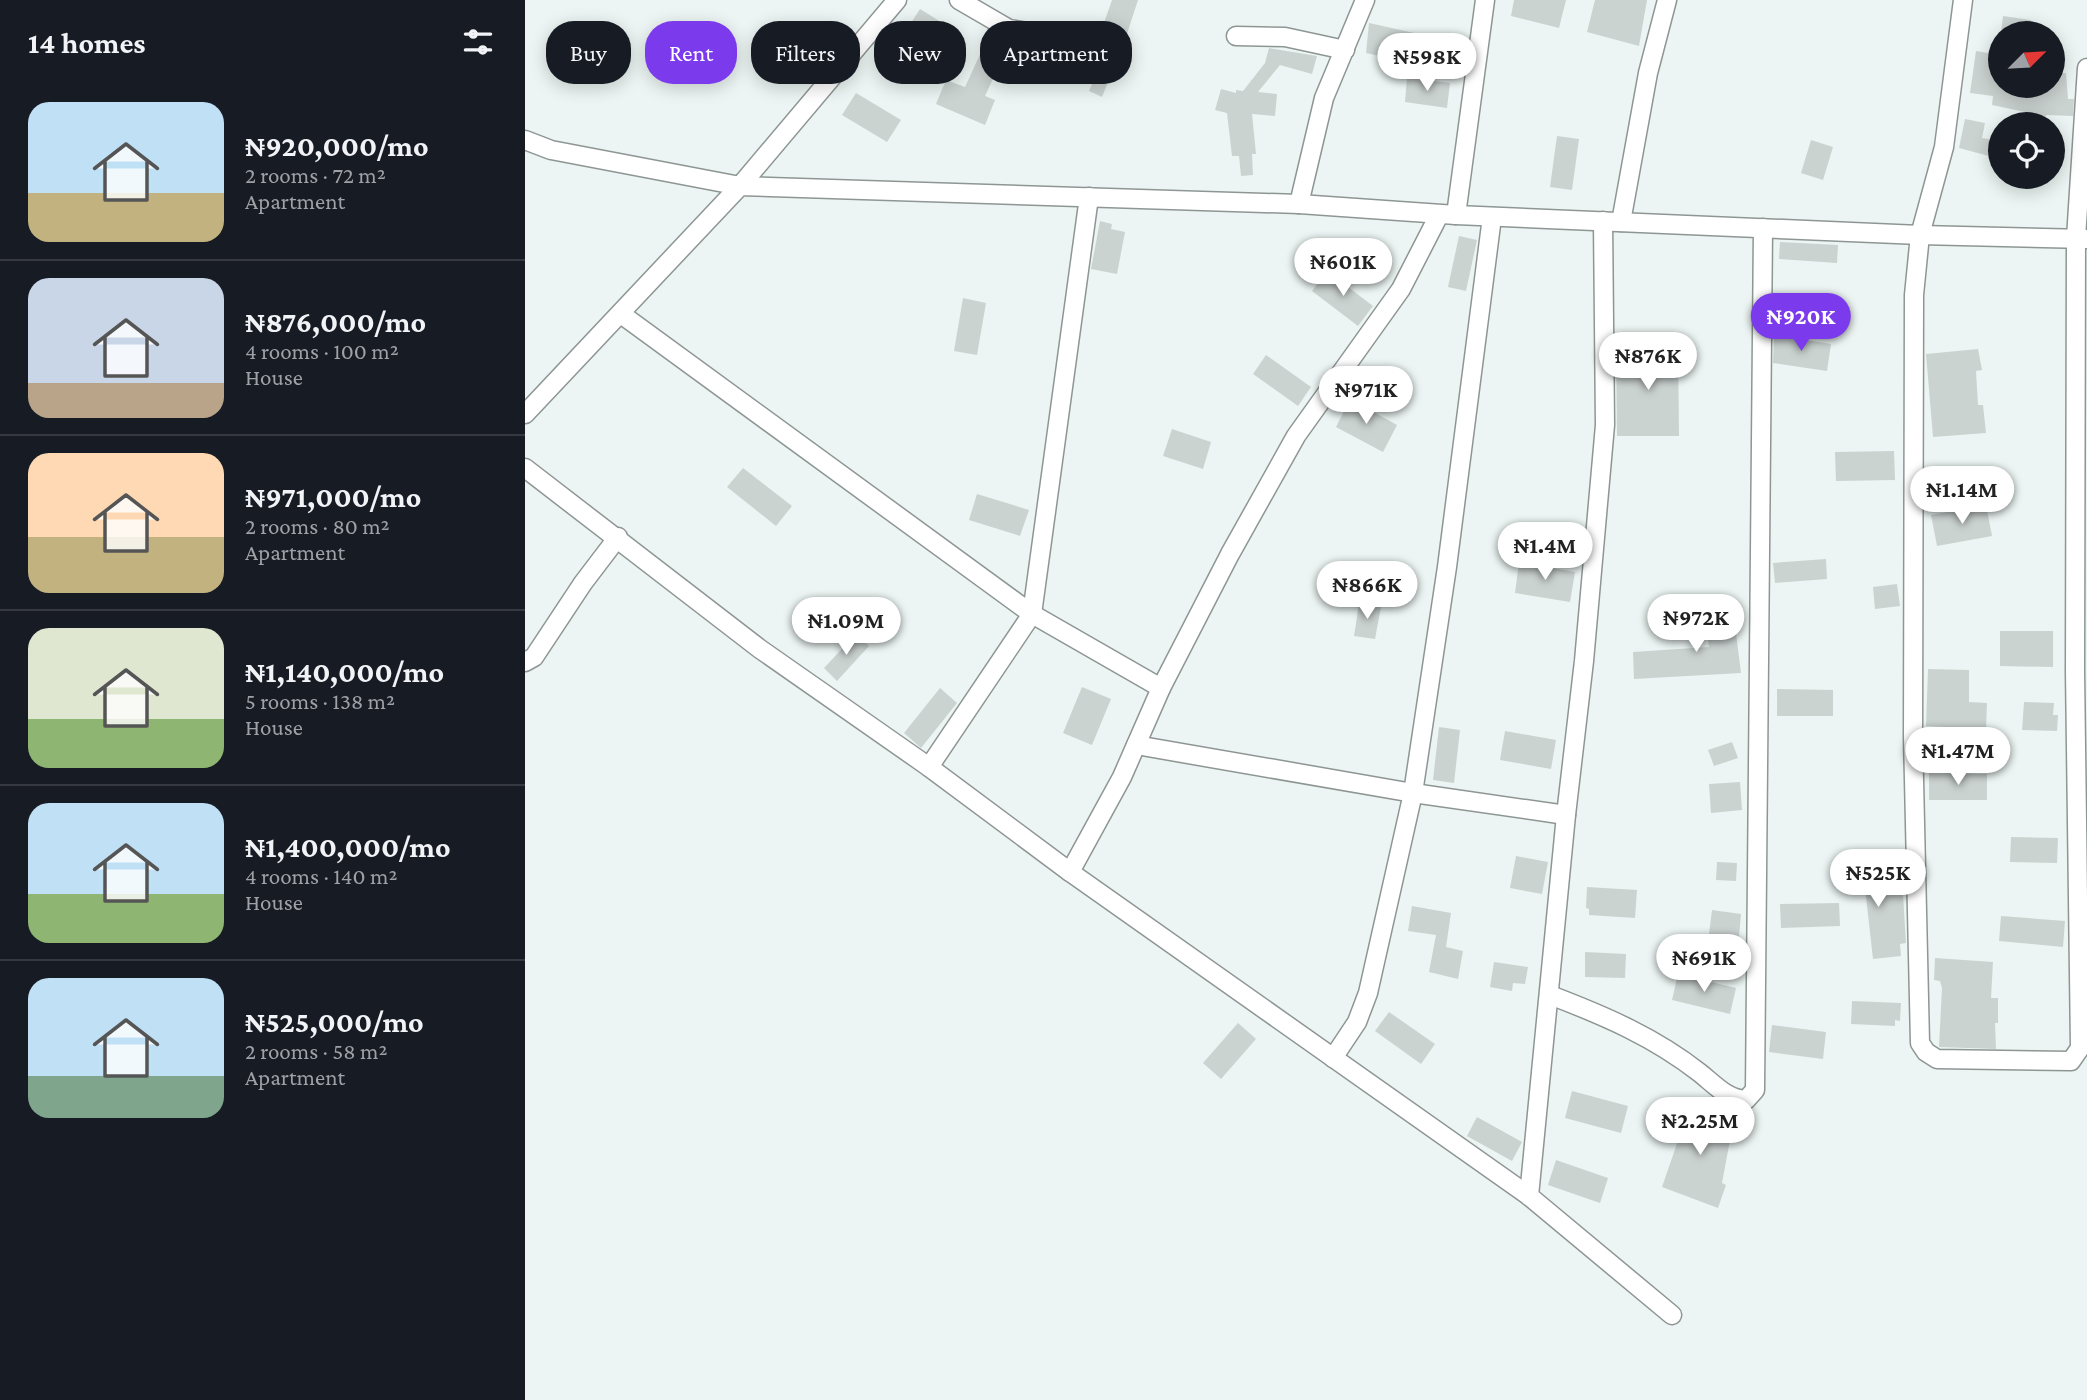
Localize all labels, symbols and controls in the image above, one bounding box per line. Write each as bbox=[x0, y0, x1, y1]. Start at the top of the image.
chip: Buy bbox=[546, 21, 631, 84]
chip: Rent bbox=[645, 21, 737, 84]
chip: Filters bbox=[751, 21, 860, 84]
chip: New bbox=[874, 21, 966, 84]
chip: Apartment bbox=[980, 21, 1132, 84]
north arrow bbox=[1988, 21, 2065, 98]
map controls bbox=[1988, 21, 2065, 189]
icon: filters bbox=[459, 23, 497, 61]
text: 14 homes bbox=[28, 26, 146, 59]
pin: ₦598K bbox=[1378, 34, 1476, 93]
text: ₦598K bbox=[1393, 43, 1461, 69]
button: locate bbox=[1988, 112, 2065, 189]
text: ₦920,000/mo bbox=[245, 129, 429, 162]
icon: home bbox=[84, 130, 168, 214]
text: 2 rooms · 72 m² bbox=[245, 162, 386, 188]
text: Apartment bbox=[245, 188, 345, 214]
pin: ₦601K bbox=[1294, 238, 1392, 298]
text: ₦601K bbox=[1310, 248, 1376, 274]
pin: ₦920K bbox=[1752, 294, 1850, 353]
text: ₦920K bbox=[1767, 303, 1835, 329]
text: ₦876,000/mo bbox=[245, 305, 426, 338]
icon: home bbox=[84, 306, 168, 390]
pin: ₦876K bbox=[1599, 332, 1697, 392]
text: 4 rooms · 100 m² bbox=[245, 338, 399, 364]
text: ₦876K bbox=[1615, 342, 1681, 368]
text: House bbox=[245, 364, 303, 390]
pin: ₦971K bbox=[1317, 366, 1415, 426]
text: ₦971K bbox=[1335, 376, 1397, 402]
pin: ₦1.14M bbox=[1905, 466, 2019, 526]
text: ₦1.14M bbox=[1926, 476, 1998, 502]
text: ₦971,000/mo bbox=[245, 480, 421, 513]
icon: home bbox=[84, 481, 168, 565]
text: 2 rooms · 80 m² bbox=[245, 513, 390, 539]
pin: ₦1.4M bbox=[1496, 522, 1594, 582]
text: ₦1.4M bbox=[1514, 532, 1576, 558]
text: Apartment bbox=[245, 539, 345, 565]
pin: ₦866K bbox=[1318, 562, 1416, 621]
text: ₦866K bbox=[1333, 571, 1401, 597]
pin: ₦972K bbox=[1647, 594, 1745, 654]
pin: ₦1.09M bbox=[789, 598, 903, 657]
text: ₦972K bbox=[1663, 604, 1729, 630]
text: ₦1.09M bbox=[808, 607, 884, 633]
text: ₦1,140,000/mo bbox=[245, 655, 444, 688]
icon: home bbox=[84, 656, 168, 740]
text: 5 rooms · 138 m² bbox=[245, 688, 395, 714]
text: House bbox=[245, 714, 303, 740]
pin: ₦1.47M bbox=[1901, 728, 2015, 787]
text: ₦1.47M bbox=[1921, 737, 1995, 763]
text: ₦1,400,000/mo bbox=[245, 830, 451, 863]
icon: home bbox=[84, 831, 168, 915]
pin: ₦525K bbox=[1829, 850, 1927, 909]
text: ₦525K bbox=[1846, 859, 1910, 885]
text: 4 rooms · 140 m² bbox=[245, 863, 397, 889]
text: House bbox=[245, 889, 303, 915]
pin: ₦691K bbox=[1655, 934, 1753, 994]
text: ₦691K bbox=[1672, 944, 1736, 970]
text: ₦525,000/mo bbox=[245, 1005, 424, 1038]
icon: home bbox=[84, 1006, 168, 1090]
text: 2 rooms · 58 m² bbox=[245, 1038, 387, 1064]
text: Apartment bbox=[245, 1064, 345, 1090]
pin: ₦2.25M bbox=[1643, 1098, 1757, 1157]
text: ₦2.25M bbox=[1662, 1107, 1738, 1133]

